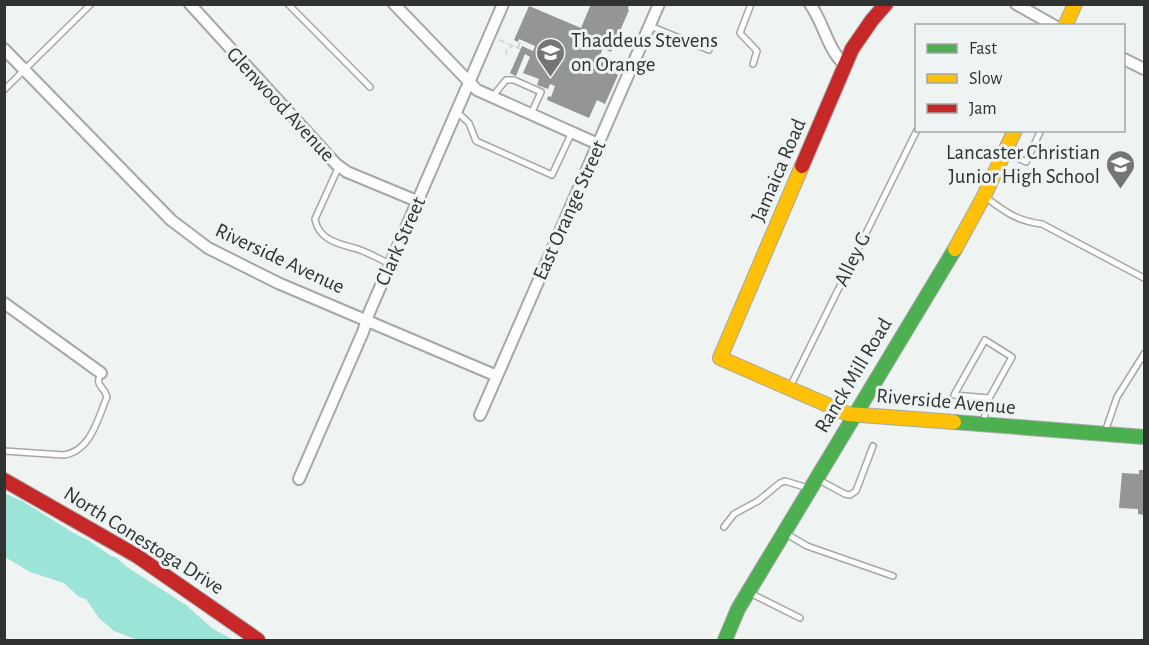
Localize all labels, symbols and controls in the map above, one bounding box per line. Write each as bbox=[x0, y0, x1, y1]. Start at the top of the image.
legend bbox=[915, 24, 1125, 132]
place label: Thaddeus Stevens on Orange bbox=[571, 30, 718, 75]
school or university icon: Thaddeus Stevens on Orange bbox=[534, 36, 566, 78]
text: Fast bbox=[969, 40, 997, 58]
street label: Glenwood Avenue bbox=[223, 43, 339, 166]
text: Slow bbox=[969, 70, 1002, 88]
text: Jam bbox=[969, 100, 997, 118]
street label: Jamaica Road bbox=[747, 115, 810, 225]
street label: East Orange Street bbox=[529, 137, 610, 283]
place label: Lancaster Christian Junior High School bbox=[946, 142, 1100, 187]
school or university icon: Lancaster Christian Junior High School bbox=[1105, 148, 1137, 190]
street label: Clark Street bbox=[372, 193, 429, 289]
street label: Riverside Avenue bbox=[212, 219, 348, 298]
street label: Alley G bbox=[830, 229, 874, 290]
street label: Ranck Mill Road bbox=[811, 314, 896, 436]
street label: Riverside Avenue bbox=[875, 385, 1017, 418]
street label: North Conestoga Drive bbox=[60, 483, 227, 598]

